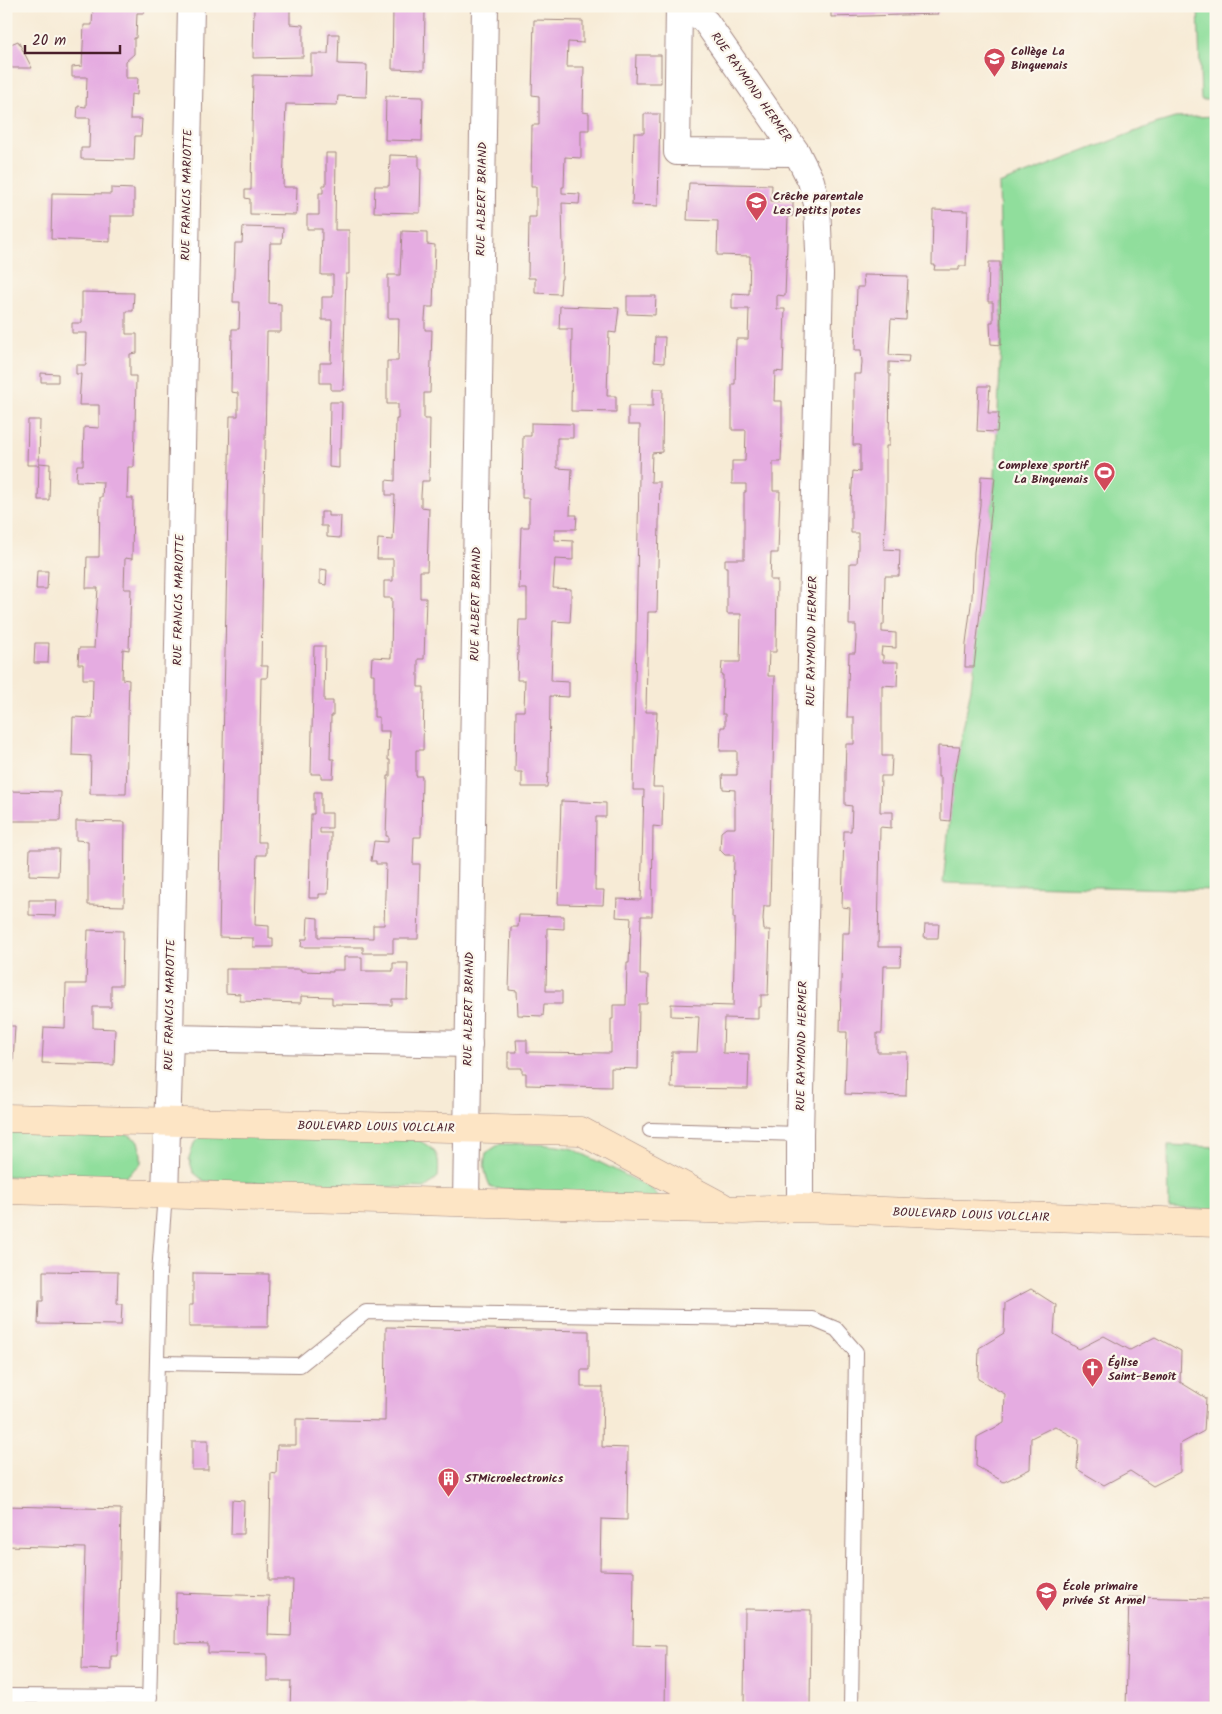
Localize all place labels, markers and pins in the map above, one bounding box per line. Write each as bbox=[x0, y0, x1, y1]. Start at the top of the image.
place label: Collège La Binquenais bbox=[1011, 42, 1068, 75]
school or university icon: Collège La Binquenais bbox=[983, 46, 1007, 77]
place label: Crêche parentale Les petits potes bbox=[773, 187, 863, 220]
school or university icon: Crêche parentale Les petits potes bbox=[745, 191, 769, 222]
place label: Complexe sportif La Binquenais bbox=[998, 456, 1090, 489]
sports icon: Complexe sportif La Binquenais bbox=[1092, 460, 1116, 491]
place label: Église Saint-Benoît bbox=[1108, 1353, 1177, 1386]
church icon: Église Saint-Benoît bbox=[1080, 1357, 1104, 1388]
building icon: STMicroelectronics bbox=[437, 1466, 461, 1497]
place label: STMicroelectronics bbox=[465, 1469, 564, 1488]
place label: École primaire privée St Armel bbox=[1062, 1577, 1146, 1610]
school or university icon: École primaire privée St Armel bbox=[1035, 1581, 1059, 1612]

